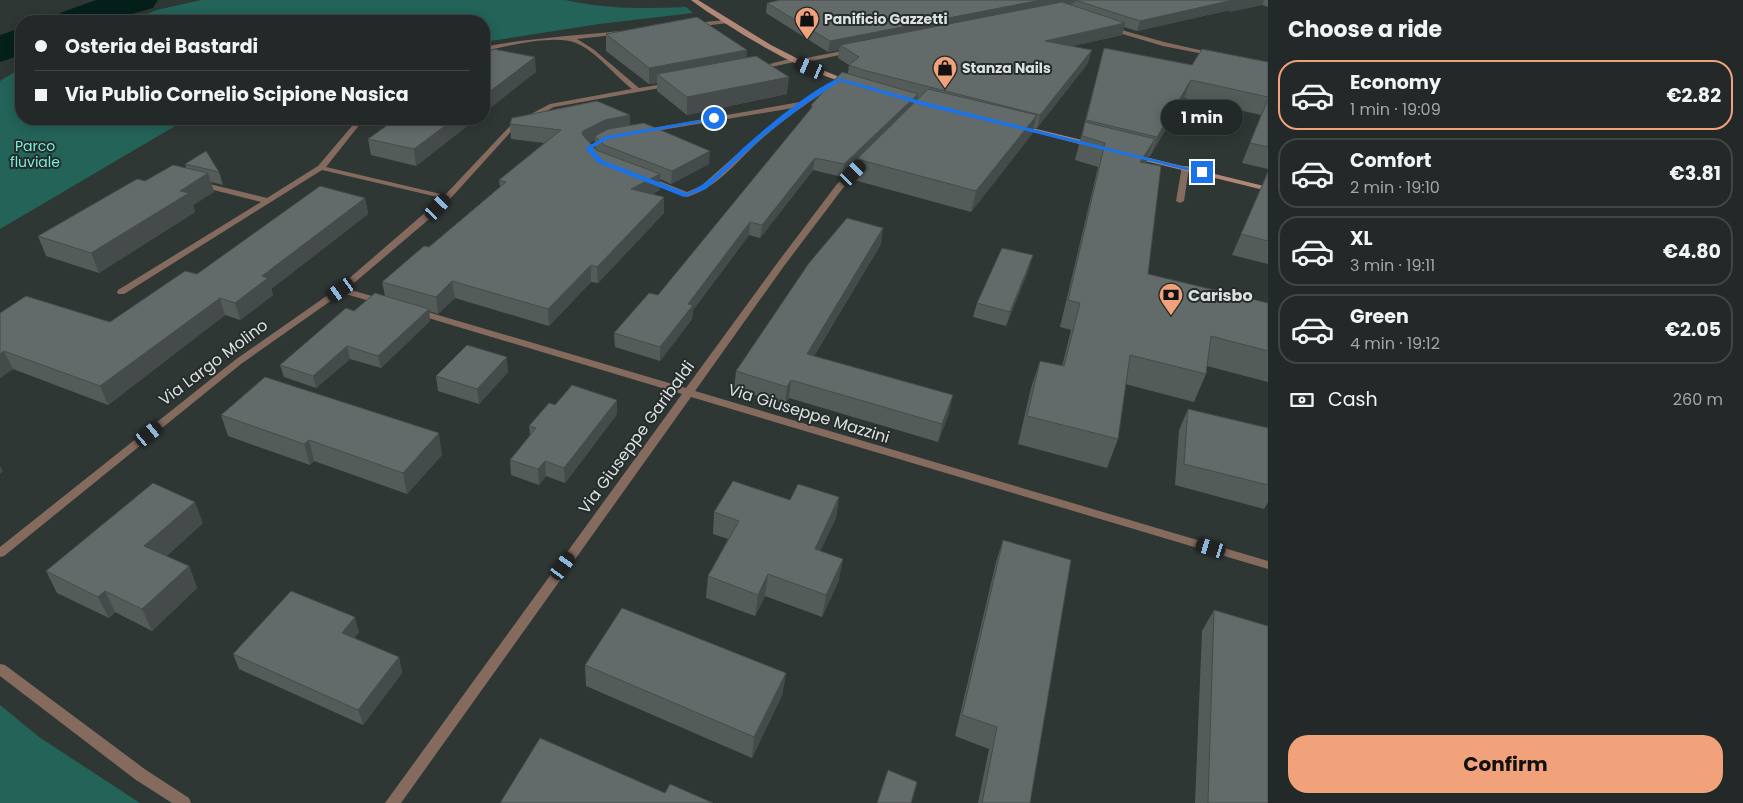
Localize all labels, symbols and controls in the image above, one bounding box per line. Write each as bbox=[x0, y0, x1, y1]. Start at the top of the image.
shop icon: Panificio Gazzetti bbox=[794, 6, 820, 40]
place label: Panificio Gazzetti bbox=[824, 9, 948, 29]
text: Choose a ride bbox=[1288, 14, 1442, 45]
text: Osteria dei Bastardi bbox=[65, 33, 258, 60]
car bbox=[793, 55, 826, 81]
shop icon: Stanza Nails bbox=[932, 55, 958, 89]
place label: Stanza Nails bbox=[962, 58, 1051, 78]
text: Economy bbox=[1350, 69, 1441, 96]
icon: car bbox=[1290, 73, 1335, 118]
text: Via Publio Cornelio Scipione Nasica bbox=[65, 81, 409, 108]
text: €2.82 bbox=[1667, 82, 1721, 109]
text: 1 min · 19:09 bbox=[1350, 98, 1441, 121]
callout: 1 min bbox=[1161, 100, 1243, 134]
text: 1 min bbox=[1181, 106, 1223, 129]
route start bbox=[703, 107, 725, 129]
park label: Parco fluviale bbox=[10, 136, 60, 172]
text: Comfort bbox=[1350, 147, 1432, 174]
icon: car bbox=[1290, 151, 1335, 196]
car bbox=[837, 157, 868, 189]
text: €3.81 bbox=[1670, 160, 1721, 187]
route end bbox=[1191, 161, 1213, 183]
text: 2 min · 19:10 bbox=[1350, 176, 1440, 199]
car bbox=[422, 191, 453, 223]
text: XL bbox=[1350, 225, 1373, 252]
icon: car bbox=[1290, 229, 1335, 274]
text: €4.80 bbox=[1663, 238, 1721, 265]
text: 3 min · 19:11 bbox=[1350, 254, 1435, 277]
car bbox=[324, 275, 357, 305]
bank icon: Carisbo bbox=[1158, 282, 1184, 316]
place label: Carisbo bbox=[1188, 284, 1253, 307]
text: Green bbox=[1350, 303, 1409, 330]
icon: car bbox=[1290, 307, 1335, 352]
street label: Via Largo Molino bbox=[154, 314, 273, 411]
text: €2.05 bbox=[1665, 316, 1721, 343]
text: 4 min · 19:12 bbox=[1350, 332, 1440, 355]
street label: Via Giuseppe Garibaldi bbox=[573, 356, 700, 519]
street label: Via Giuseppe Mazzini bbox=[725, 378, 892, 449]
icon: cash bbox=[1288, 386, 1316, 414]
text: Cash bbox=[1328, 386, 1378, 413]
text: 260 m bbox=[1673, 388, 1723, 411]
car bbox=[132, 419, 165, 449]
car bbox=[1194, 536, 1227, 560]
car bbox=[548, 549, 577, 583]
button: Confirm bbox=[1288, 735, 1723, 793]

